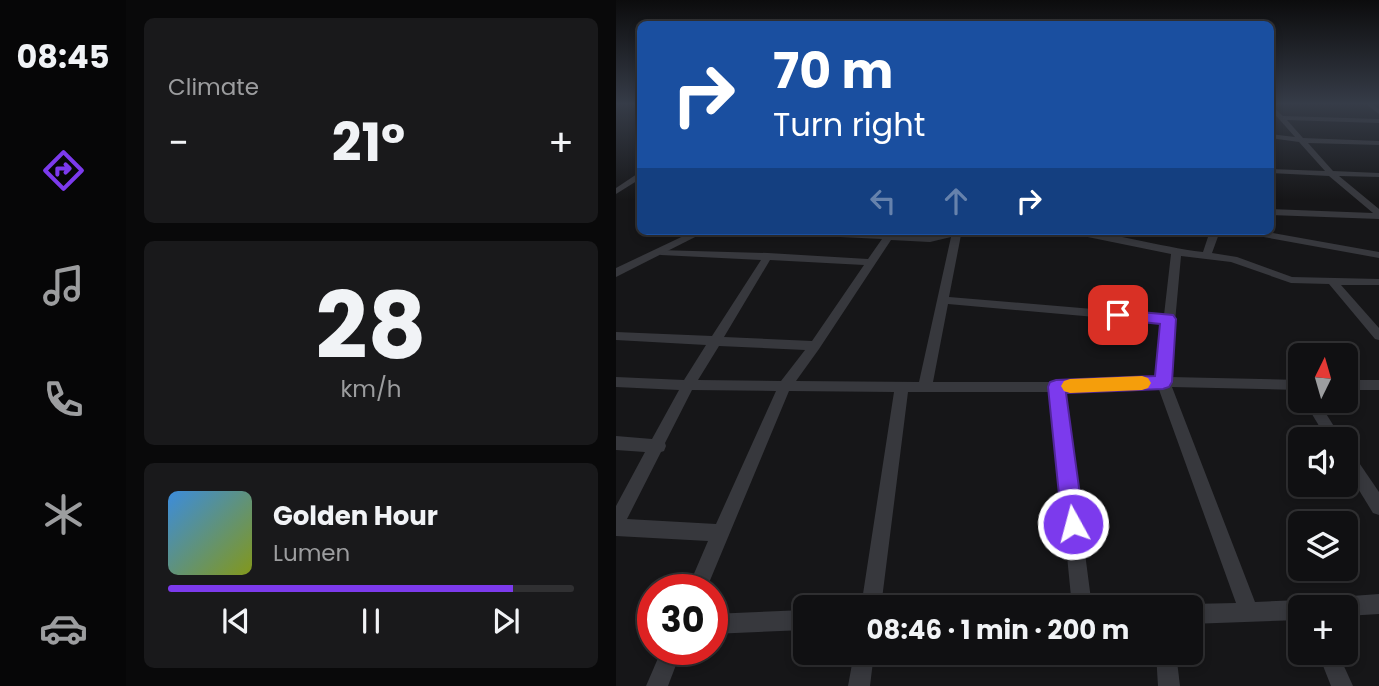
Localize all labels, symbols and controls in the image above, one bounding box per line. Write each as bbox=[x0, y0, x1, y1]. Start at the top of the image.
text: 08:45 bbox=[16, 34, 110, 79]
text: 70 m bbox=[773, 37, 893, 105]
icon: right bbox=[658, 49, 749, 140]
text: Climate bbox=[168, 71, 259, 103]
text: Turn right bbox=[773, 102, 925, 147]
text: 21° bbox=[332, 106, 405, 179]
text: − bbox=[168, 116, 189, 169]
text: + bbox=[548, 116, 574, 169]
icon: directions bbox=[39, 146, 88, 195]
icon: left bbox=[864, 182, 902, 220]
icon: ahead bbox=[937, 182, 975, 220]
icon: right bbox=[1010, 182, 1048, 220]
icon: music bbox=[39, 261, 88, 310]
text: 28 bbox=[316, 262, 426, 390]
pin bbox=[1088, 285, 1148, 345]
icon: arrive bbox=[1099, 296, 1137, 334]
north arrow bbox=[1288, 343, 1358, 413]
map controls bbox=[1288, 343, 1358, 665]
text: km/h bbox=[340, 373, 402, 405]
icon: phone bbox=[39, 375, 88, 424]
button: sound bbox=[1288, 427, 1358, 497]
position arrow bbox=[1036, 487, 1110, 561]
icon: climate bbox=[39, 490, 88, 539]
text: Golden Hour bbox=[273, 498, 438, 534]
button: layers bbox=[1288, 511, 1358, 581]
text: Lumen bbox=[273, 537, 350, 569]
speed limit sign: 30 bbox=[637, 574, 728, 665]
button: + bbox=[1288, 595, 1358, 665]
icon: previous bbox=[217, 602, 255, 640]
icon: pause bbox=[352, 602, 390, 640]
icon: next bbox=[487, 602, 525, 640]
icon: car bbox=[39, 604, 88, 653]
text: 08:46 · 1 min · 200 m bbox=[867, 612, 1129, 648]

